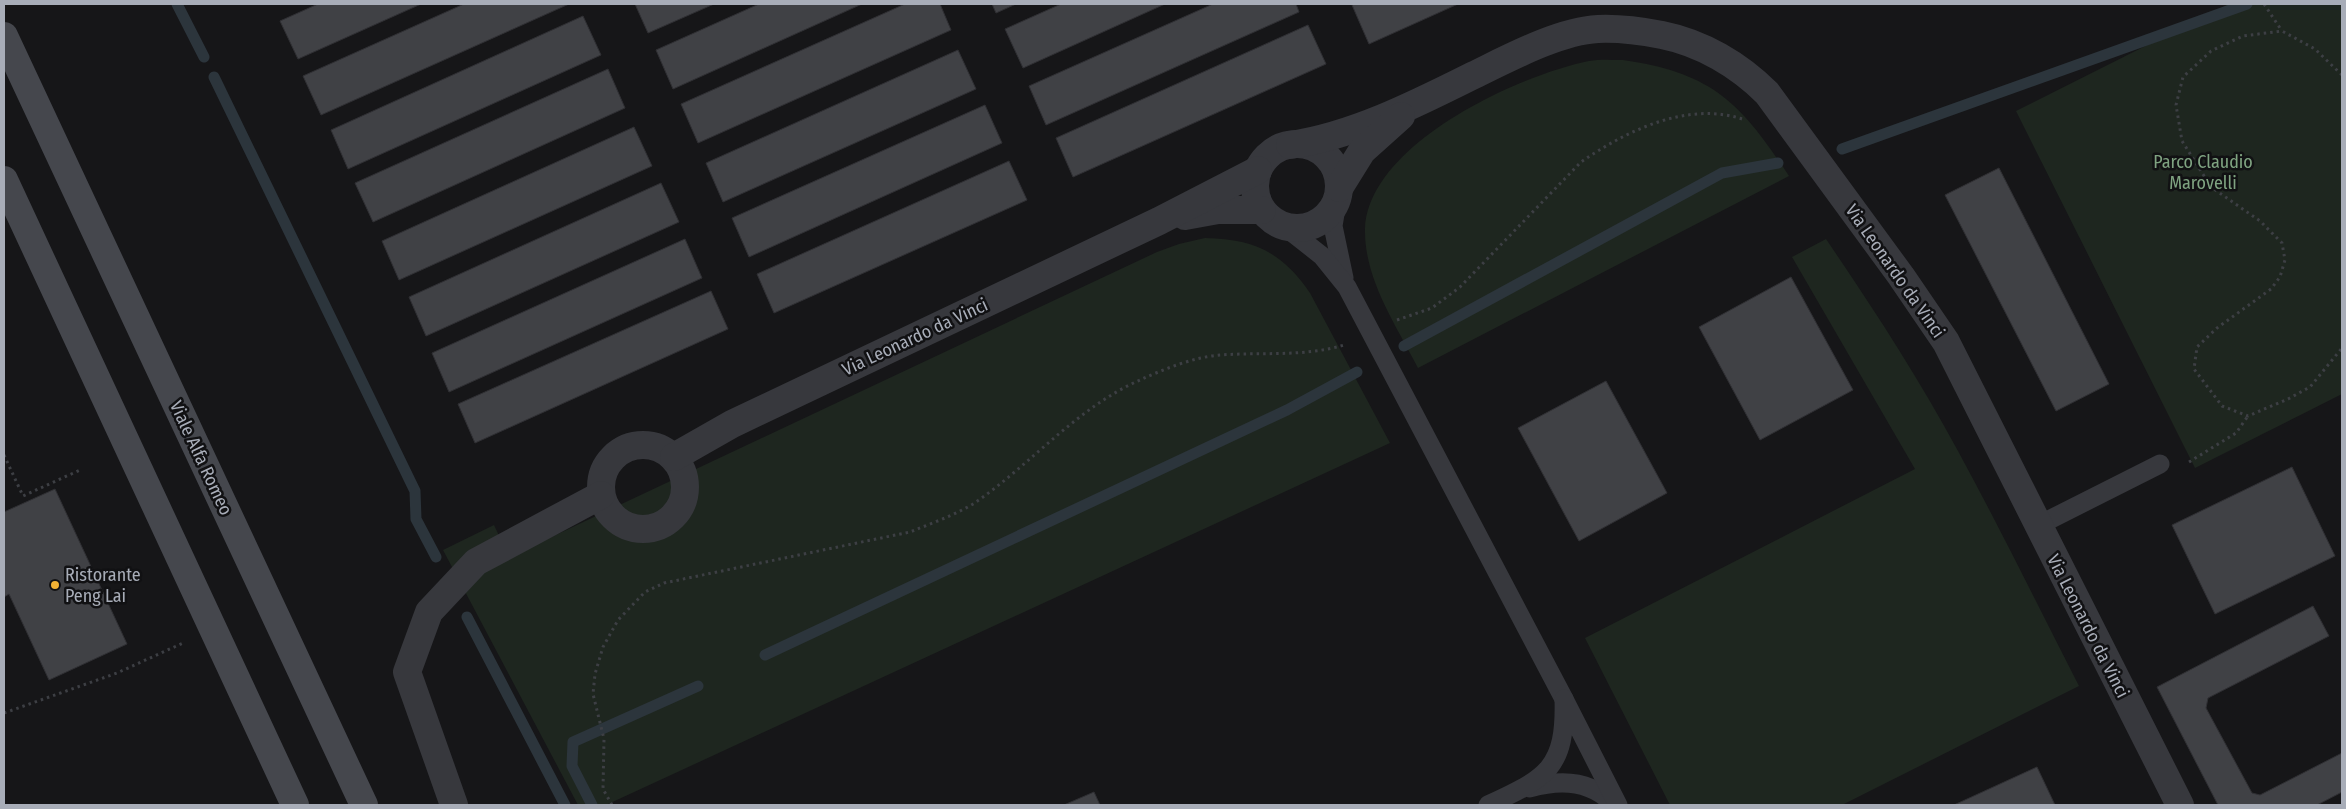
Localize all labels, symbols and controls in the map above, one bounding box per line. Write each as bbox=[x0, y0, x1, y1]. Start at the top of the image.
park label: Parco Claudio Marovelli bbox=[2153, 151, 2253, 194]
street label: Via Leonardo da Vinci bbox=[1841, 200, 1949, 342]
street label: Via Leonardo da Vinci bbox=[839, 294, 991, 380]
street label: Viale Alfa Romeo bbox=[165, 397, 237, 519]
street label: Via Leonardo da Vinci bbox=[2042, 551, 2134, 701]
place label: Ristorante Peng Lai bbox=[65, 564, 141, 607]
marker: Ristorante Peng Lai bbox=[49, 579, 61, 591]

